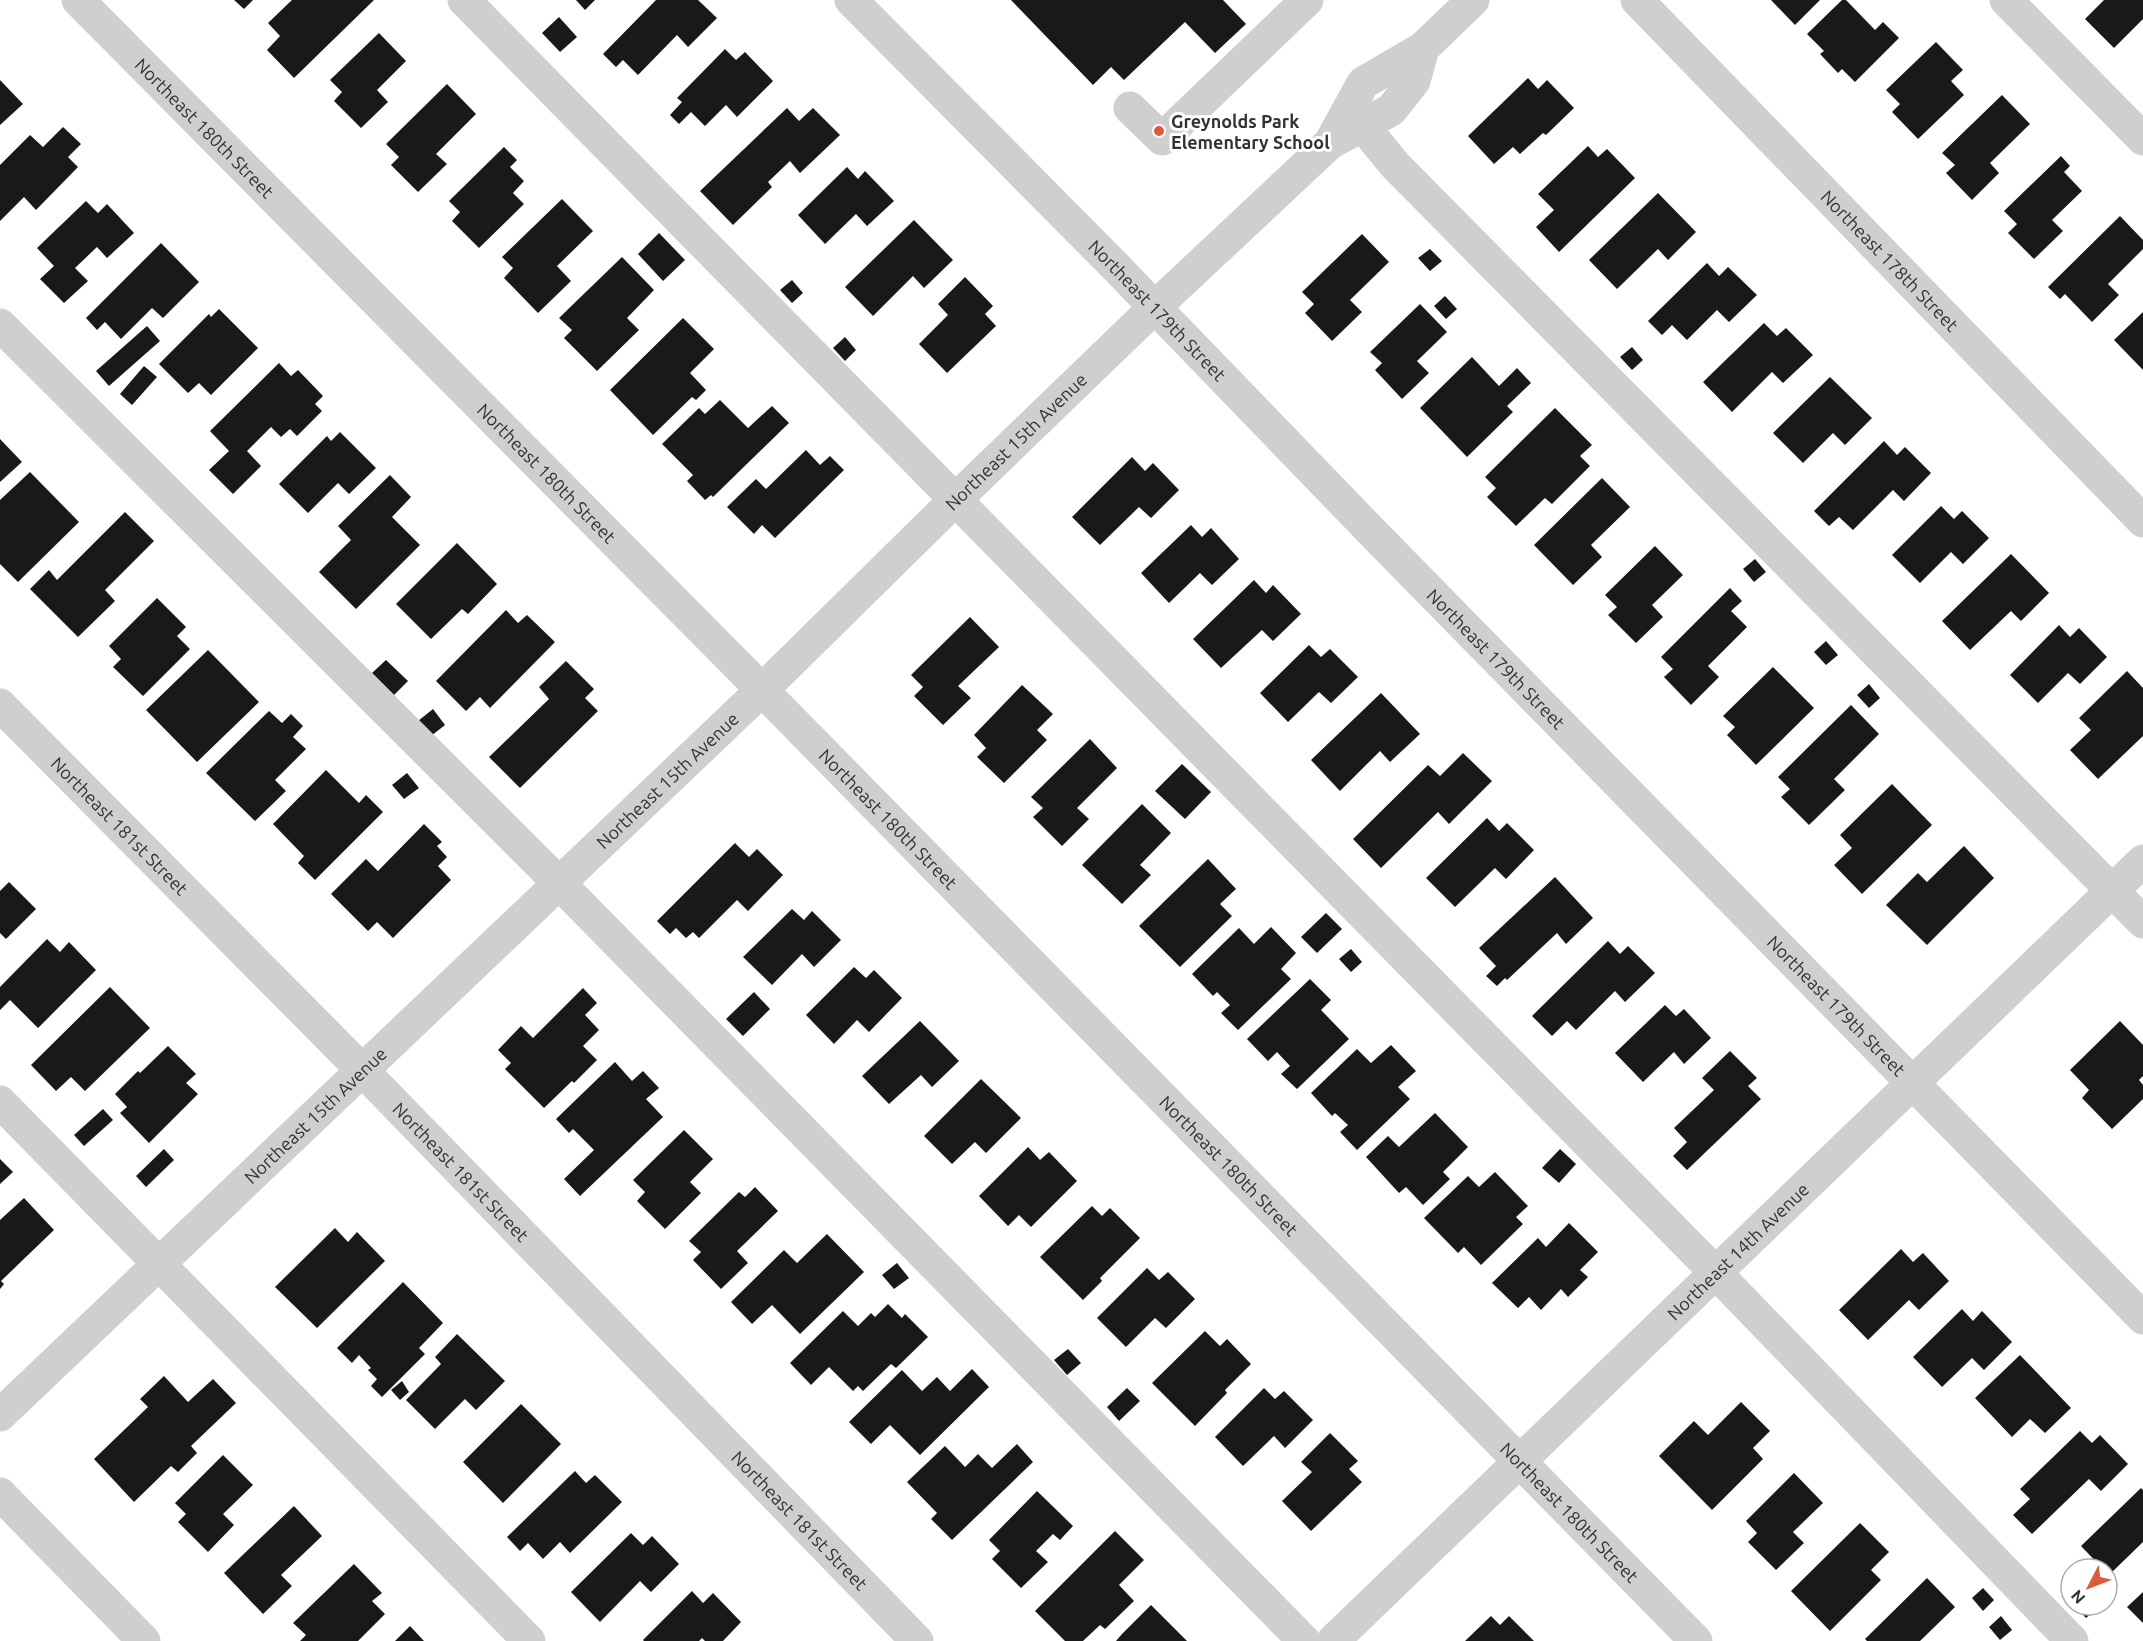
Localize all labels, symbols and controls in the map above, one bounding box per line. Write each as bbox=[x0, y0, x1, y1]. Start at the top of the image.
street label: Northeast 180th Street bbox=[131, 54, 278, 202]
place label: Greynolds Park Elementary School bbox=[1171, 111, 1330, 152]
marker: Greynolds Park Elementary School bbox=[1152, 124, 1166, 138]
street label: Northeast 178th Street bbox=[1817, 186, 1963, 335]
street label: Northeast 179th Street bbox=[1085, 236, 1230, 385]
street label: Northeast 15th Avenue bbox=[941, 369, 1090, 514]
street label: Northeast 180th Street bbox=[474, 399, 620, 547]
street label: Northeast 179th Street bbox=[1423, 584, 1569, 733]
street label: Northeast 15th Avenue bbox=[592, 708, 742, 852]
street label: Northeast 180th Street bbox=[815, 745, 961, 893]
street label: Northeast 181st Street bbox=[47, 753, 192, 899]
street label: Northeast 179th Street bbox=[1764, 931, 1910, 1080]
street label: Northeast 15th Avenue bbox=[240, 1043, 390, 1187]
street label: Northeast 180th Street bbox=[1156, 1091, 1302, 1240]
street label: Northeast 181st Street bbox=[389, 1098, 533, 1245]
street label: Northeast 14th Avenue bbox=[1663, 1179, 1813, 1324]
street label: Northeast 180th Street bbox=[1496, 1438, 1643, 1586]
street label: Northeast 181st Street bbox=[728, 1447, 871, 1594]
north arrow bbox=[2059, 1557, 2119, 1617]
text: N bbox=[2067, 1587, 2089, 1607]

